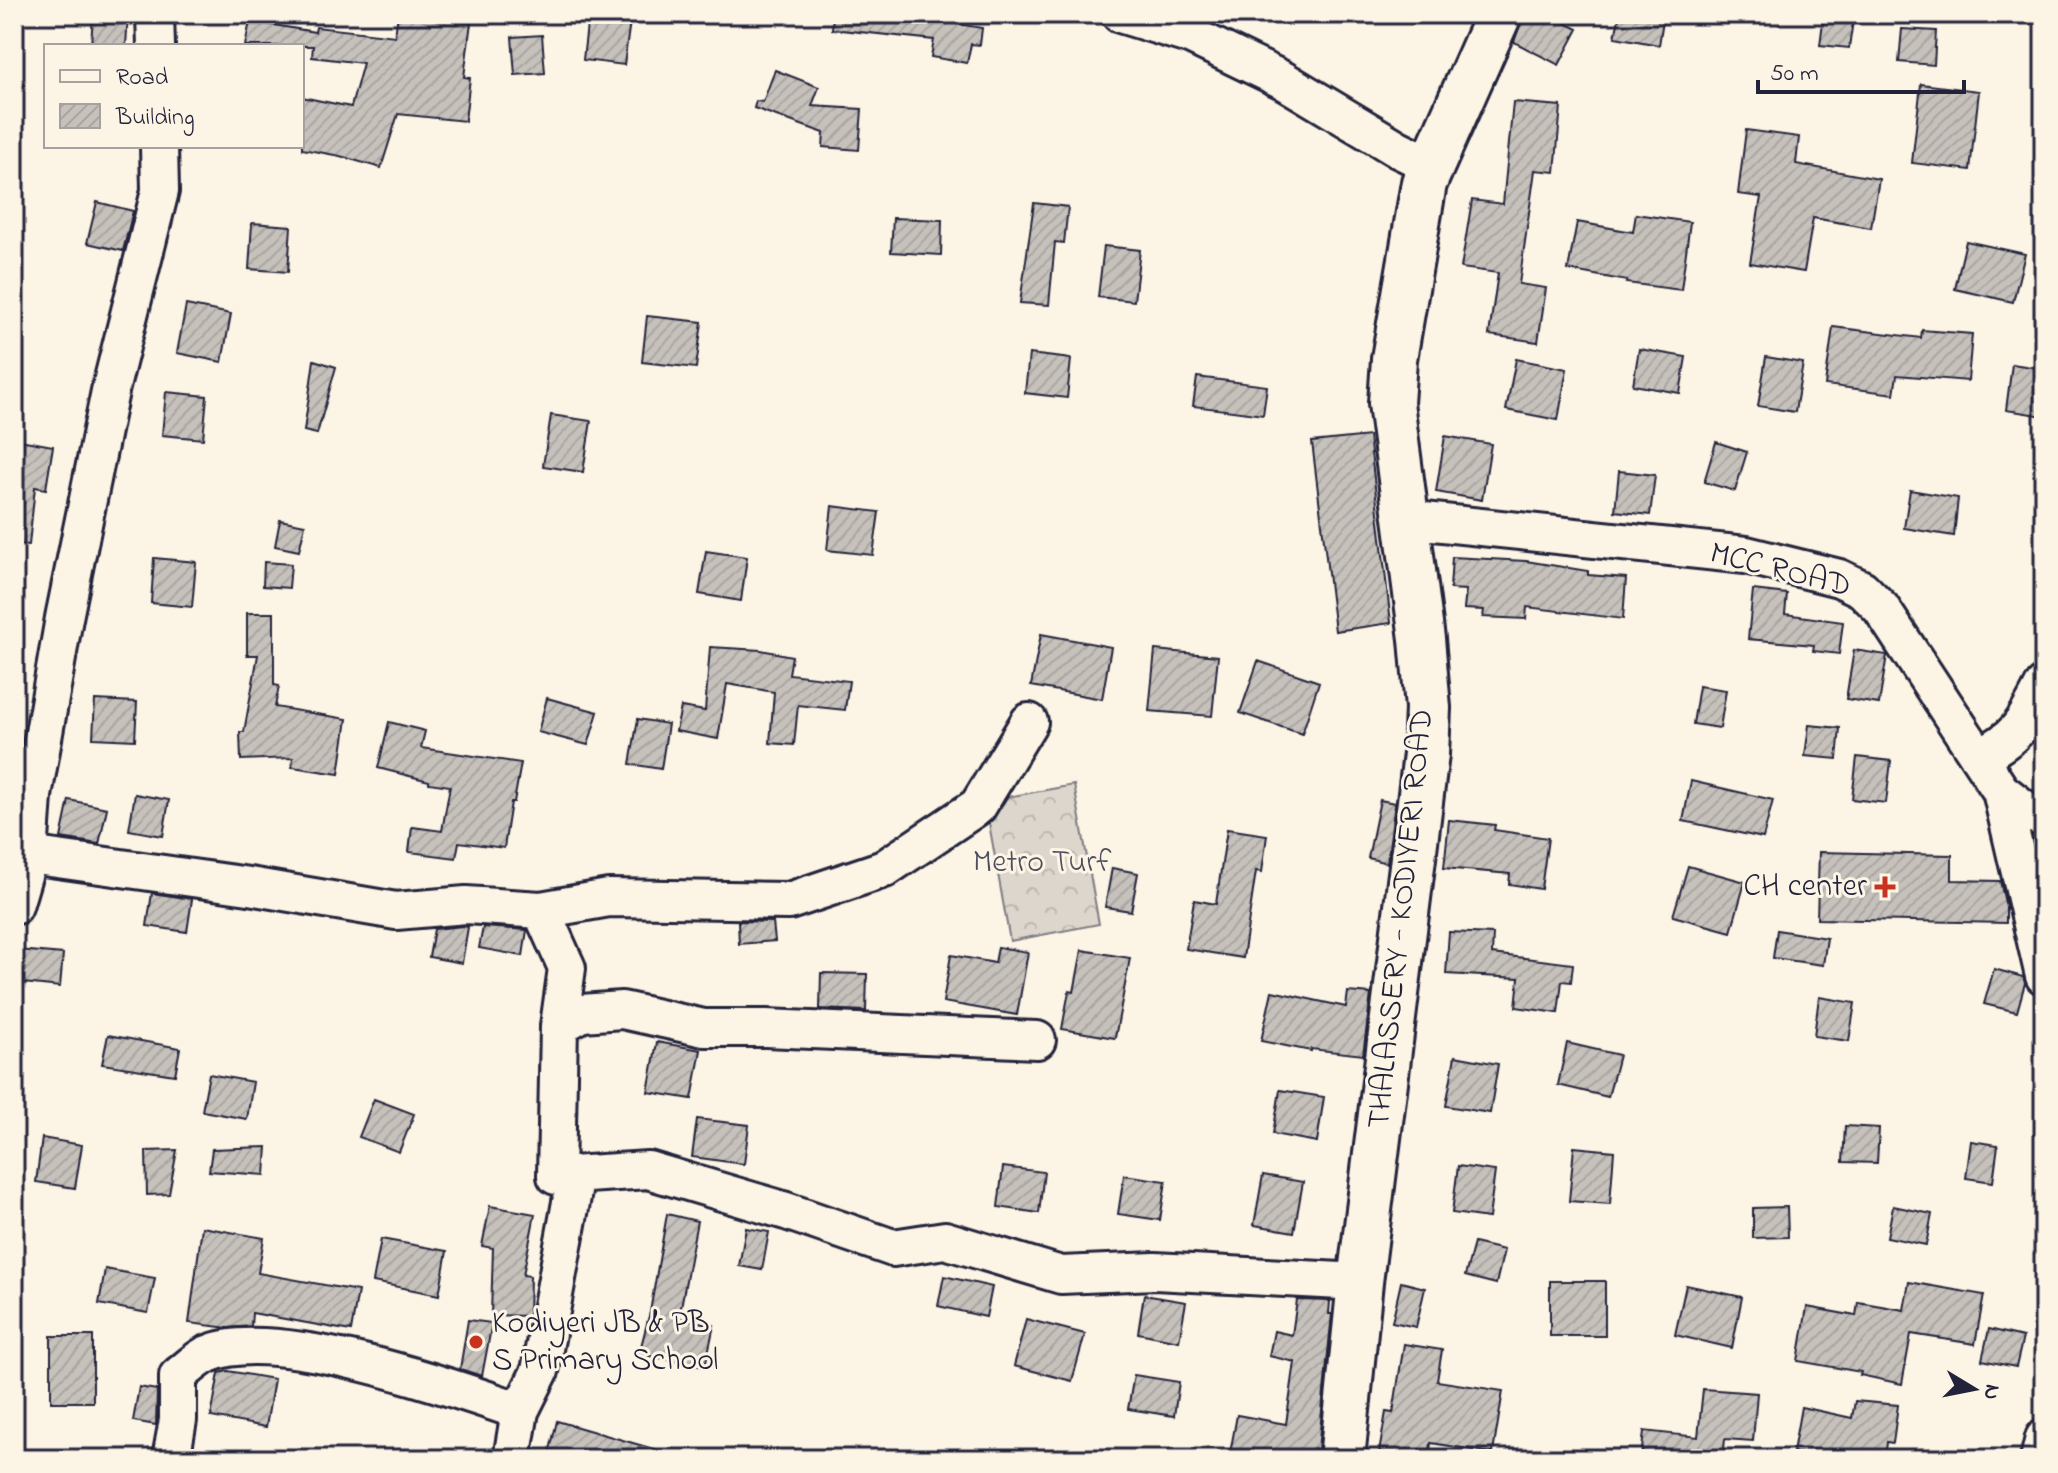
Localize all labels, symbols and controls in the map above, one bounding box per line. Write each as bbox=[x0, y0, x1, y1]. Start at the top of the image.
legend bbox=[44, 44, 304, 148]
scale bar bbox=[1758, 44, 1964, 94]
text: 50 m bbox=[1770, 57, 1819, 92]
text: Road bbox=[116, 61, 169, 96]
text: Building bbox=[115, 101, 195, 136]
street label: MCC ROAD bbox=[1705, 531, 1855, 611]
street label: THALASSERY - KODIYERI ROAD bbox=[1357, 707, 1447, 1131]
park label: Metro Turf bbox=[973, 840, 1111, 887]
place label: CH center bbox=[1744, 864, 1867, 911]
marker: CH center bbox=[1874, 876, 1896, 898]
place label: Kodiyeri JB & PB S Primary School bbox=[492, 1301, 718, 1385]
marker: Kodiyeri JB & PB S Primary School bbox=[467, 1333, 485, 1351]
north arrow bbox=[1934, 1349, 2014, 1429]
text: N bbox=[1974, 1382, 2008, 1402]

